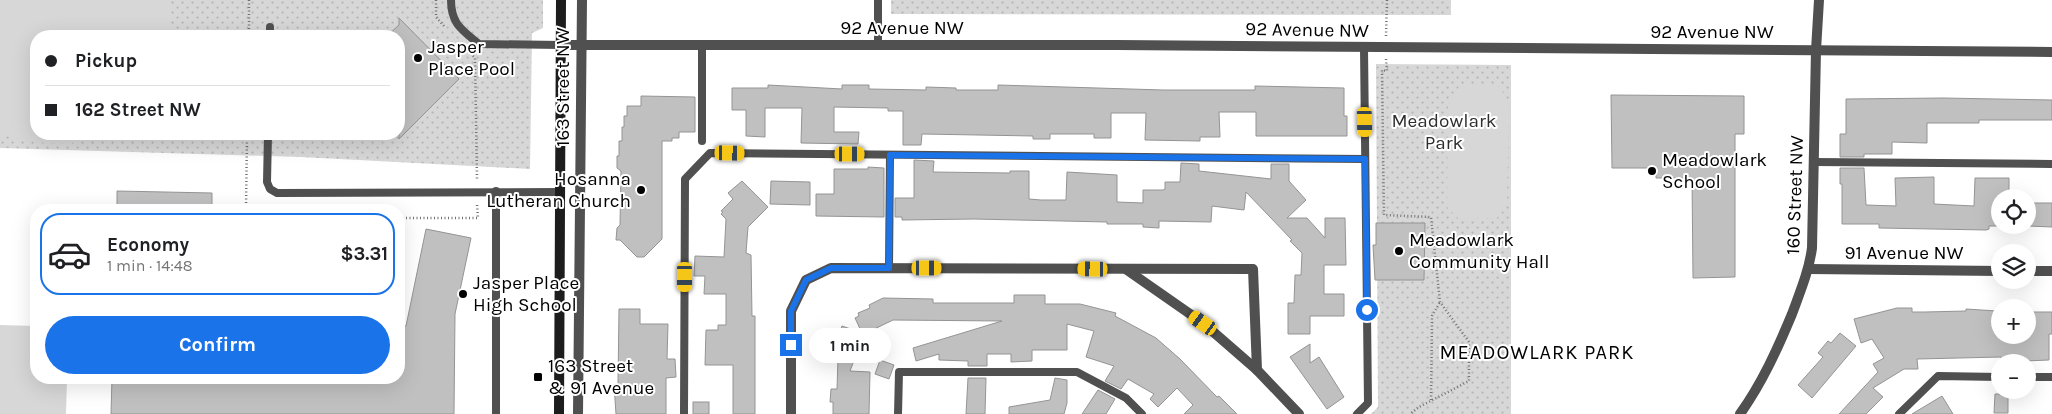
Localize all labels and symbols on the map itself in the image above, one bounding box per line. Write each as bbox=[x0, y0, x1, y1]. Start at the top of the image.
street label: 92 Avenue NW bbox=[840, 17, 964, 39]
street label: 92 Avenue NW bbox=[1245, 18, 1369, 42]
street label: 92 Avenue NW bbox=[1650, 21, 1774, 43]
street label: 163 Street NW bbox=[552, 27, 574, 147]
place label: Jasper Place Pool bbox=[428, 36, 515, 80]
marker: Jasper Place Pool bbox=[412, 52, 424, 64]
car bbox=[1357, 107, 1372, 137]
park label: Meadowlark Park bbox=[1391, 110, 1497, 154]
street label: 160 Street NW bbox=[1782, 135, 1808, 255]
car bbox=[714, 145, 745, 161]
car bbox=[835, 147, 865, 162]
place label: Meadowlark School bbox=[1662, 149, 1767, 193]
marker: Meadowlark School bbox=[1646, 165, 1658, 177]
place label: Hosanna Lutheran Church bbox=[486, 168, 631, 212]
marker: Hosanna Lutheran Church bbox=[635, 184, 647, 196]
place label: Meadowlark Community Hall bbox=[1409, 229, 1550, 273]
street label: 91 Avenue NW bbox=[1845, 242, 1963, 264]
marker: Meadowlark Community Hall bbox=[1393, 245, 1405, 257]
car bbox=[912, 261, 942, 276]
car bbox=[1077, 261, 1108, 277]
car bbox=[677, 262, 692, 292]
place label: Jasper Place High School bbox=[473, 272, 579, 316]
marker: Jasper Place High School bbox=[457, 288, 469, 300]
route start bbox=[1356, 299, 1378, 321]
car bbox=[1186, 308, 1219, 338]
callout: 1 min bbox=[808, 328, 891, 362]
route end bbox=[780, 334, 802, 356]
district label: MEADOWLARK PARK bbox=[1440, 341, 1634, 364]
place label: 163 Street & 91 Avenue bbox=[548, 355, 654, 399]
marker: 163 Street & 91 Avenue bbox=[532, 371, 544, 383]

